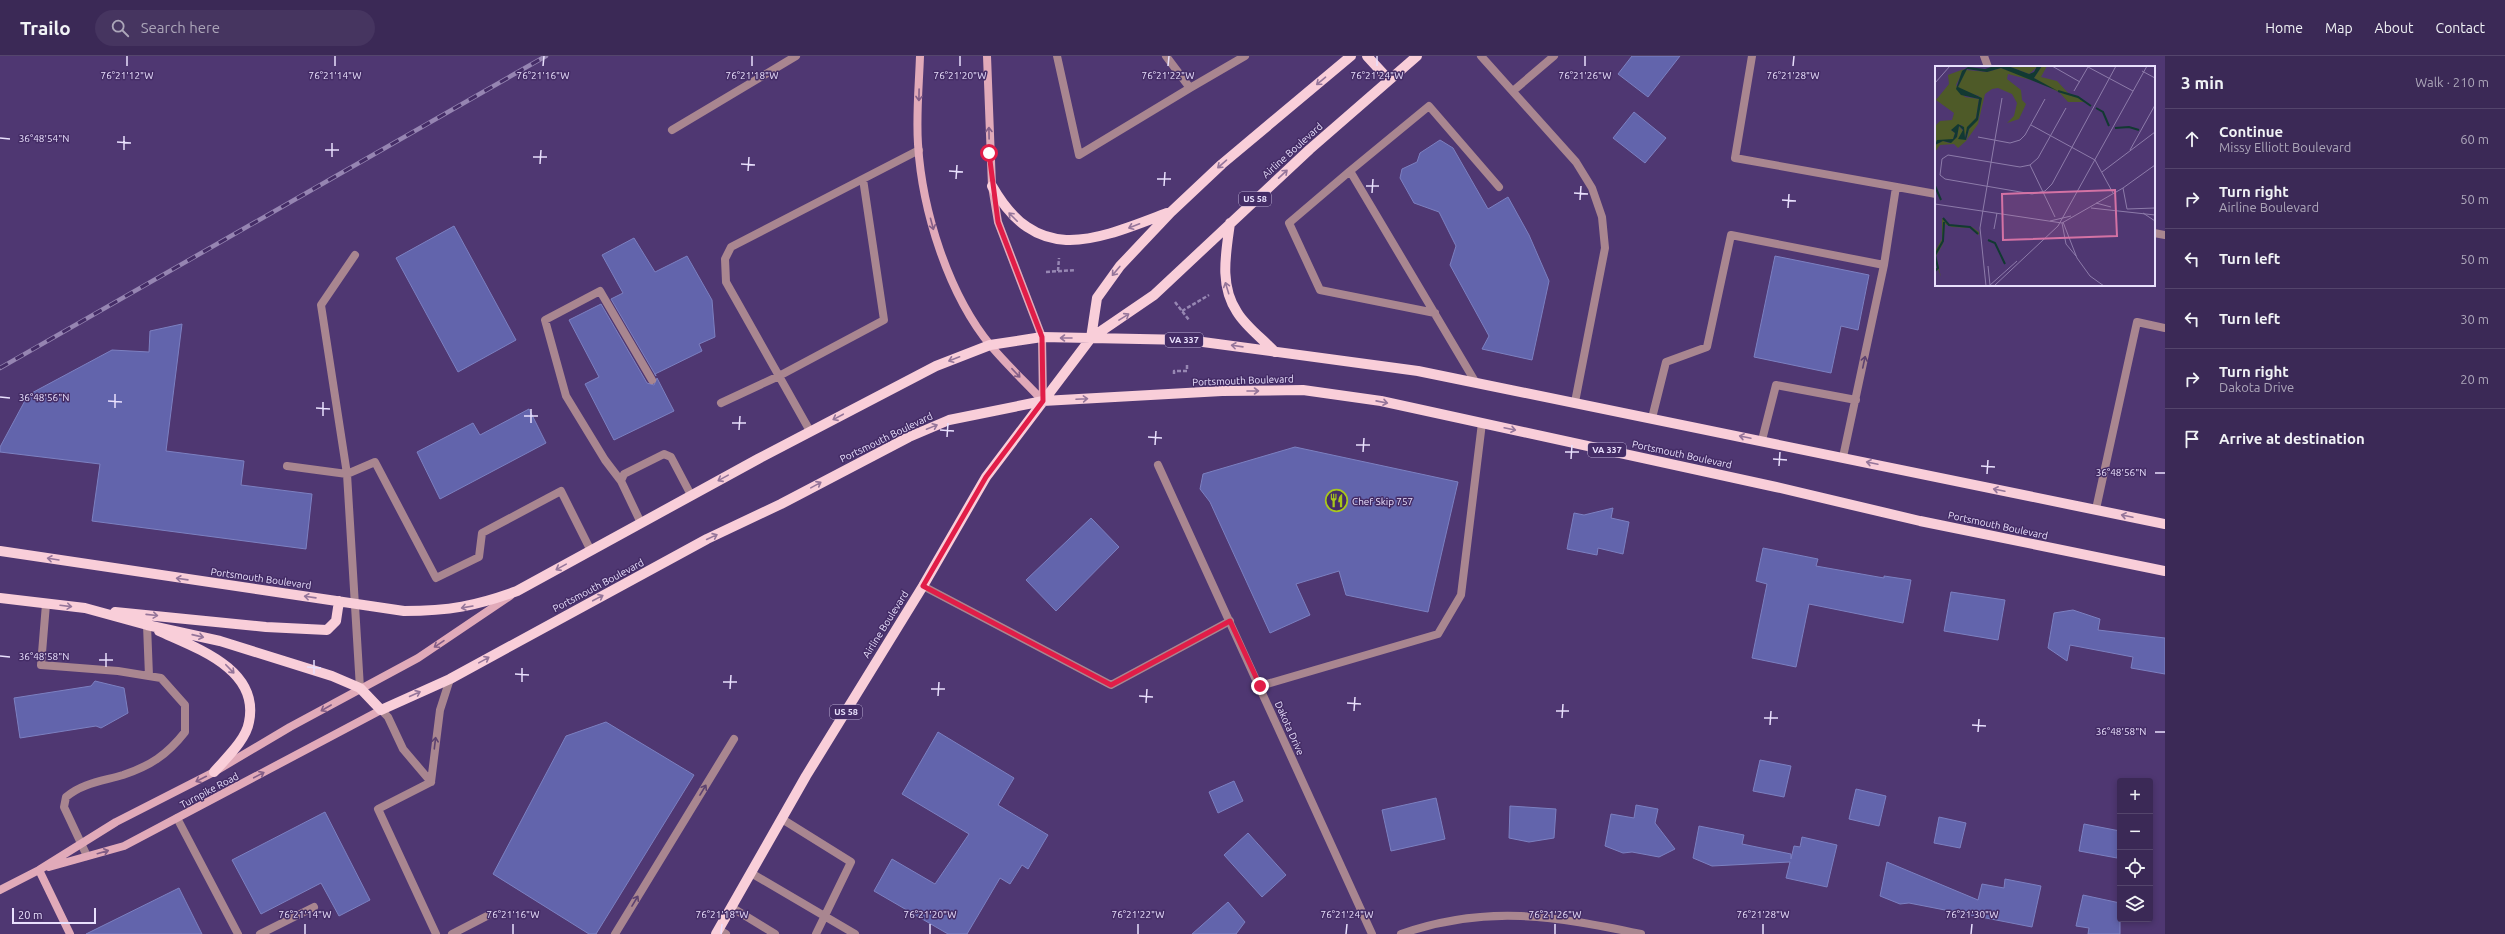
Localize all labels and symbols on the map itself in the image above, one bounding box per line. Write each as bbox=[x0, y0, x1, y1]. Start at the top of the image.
inset map bbox=[1935, 66, 2155, 286]
text: 76°21'12"W bbox=[101, 70, 153, 81]
text: 76°21'14"W bbox=[309, 70, 361, 81]
text: 76°21'16"W bbox=[517, 70, 569, 81]
text: 76°21'18"W bbox=[726, 70, 778, 81]
text: 76°21'20"W bbox=[934, 70, 986, 81]
text: 76°21'22"W bbox=[1142, 70, 1194, 81]
text: 76°21'24"W bbox=[1351, 70, 1403, 81]
text: 76°21'26"W bbox=[1559, 70, 1611, 81]
text: 76°21'28"W bbox=[1767, 70, 1819, 81]
one-way arrow bbox=[1316, 77, 1327, 85]
one-way arrow bbox=[915, 88, 923, 101]
street label: Airline Boulevard bbox=[1260, 120, 1325, 180]
one-way arrow bbox=[985, 127, 993, 140]
text: 36°48'54"N bbox=[19, 133, 69, 144]
route start bbox=[980, 144, 998, 162]
one-way arrow bbox=[1217, 160, 1227, 169]
one-way arrow bbox=[1278, 169, 1288, 179]
road number: US 58 bbox=[1239, 192, 1271, 206]
one-way arrow bbox=[1008, 212, 1018, 222]
one-way arrow bbox=[929, 217, 936, 230]
one-way arrow bbox=[1129, 222, 1141, 230]
one-way arrow bbox=[1111, 266, 1120, 276]
one-way arrow bbox=[1223, 282, 1230, 295]
one-way arrow bbox=[1118, 313, 1129, 321]
road number: VA 337 bbox=[1165, 333, 1203, 347]
one-way arrow bbox=[1060, 334, 1073, 341]
one-way arrow bbox=[1231, 342, 1244, 350]
one-way arrow bbox=[947, 356, 960, 363]
one-way arrow bbox=[1861, 356, 1869, 369]
one-way arrow bbox=[1012, 368, 1021, 378]
street label: Portsmouth Boulevard bbox=[1192, 373, 1294, 388]
one-way arrow bbox=[1246, 387, 1259, 395]
text: 36°48'56"N bbox=[19, 392, 69, 403]
one-way arrow bbox=[1075, 395, 1088, 403]
one-way arrow bbox=[1376, 398, 1389, 406]
street label: Portsmouth Boulevard bbox=[838, 410, 934, 465]
one-way arrow bbox=[832, 414, 844, 421]
one-way arrow bbox=[925, 423, 937, 431]
one-way arrow bbox=[1503, 426, 1516, 434]
one-way arrow bbox=[1739, 433, 1752, 441]
street label: Portsmouth Boulevard bbox=[1631, 439, 1733, 470]
road number: VA 337 bbox=[1588, 443, 1626, 457]
one-way arrow bbox=[1866, 459, 1879, 467]
text: 36°48'56"N bbox=[2096, 467, 2146, 478]
one-way arrow bbox=[717, 475, 729, 482]
one-way arrow bbox=[810, 481, 822, 489]
one-way arrow bbox=[1993, 485, 2006, 493]
restaurant icon: Chef Skip 757 bbox=[1324, 488, 1350, 514]
place label: Chef Skip 757 bbox=[1352, 496, 1413, 507]
street label: Portsmouth Boulevard bbox=[1947, 510, 2049, 541]
one-way arrow bbox=[2121, 511, 2134, 519]
one-way arrow bbox=[706, 533, 718, 540]
one-way arrow bbox=[47, 555, 60, 563]
street label: Portsmouth Boulevard bbox=[551, 557, 646, 614]
one-way arrow bbox=[555, 564, 567, 571]
street label: Portsmouth Boulevard bbox=[210, 566, 312, 591]
one-way arrow bbox=[176, 575, 189, 583]
street label: Airline Boulevard bbox=[860, 589, 911, 660]
one-way arrow bbox=[304, 593, 317, 601]
one-way arrow bbox=[592, 594, 604, 601]
one-way arrow bbox=[60, 602, 73, 610]
one-way arrow bbox=[461, 603, 474, 611]
one-way arrow bbox=[145, 612, 158, 619]
one-way arrow bbox=[192, 632, 205, 640]
one-way arrow bbox=[434, 640, 445, 648]
text: 36°48'58"N bbox=[19, 651, 69, 662]
one-way arrow bbox=[477, 656, 489, 663]
one-way arrow bbox=[225, 664, 235, 674]
route end bbox=[1251, 677, 1269, 695]
one-way arrow bbox=[409, 690, 421, 697]
street label: Dakota Drive bbox=[1273, 700, 1306, 757]
one-way arrow bbox=[320, 704, 332, 712]
road number: US 58 bbox=[830, 705, 862, 719]
text: 36°48'58"N bbox=[2096, 726, 2146, 737]
one-way arrow bbox=[431, 737, 439, 750]
street label: Turnpike Road bbox=[178, 770, 240, 810]
one-way arrow bbox=[252, 770, 264, 778]
one-way arrow bbox=[195, 776, 207, 783]
one-way arrow bbox=[699, 785, 707, 796]
one-way arrow bbox=[96, 848, 109, 855]
one-way arrow bbox=[632, 895, 640, 907]
scale bar bbox=[12, 906, 96, 925]
text: 76°21'14"W bbox=[279, 909, 331, 920]
text: 76°21'16"W bbox=[487, 909, 539, 920]
text: 76°21'18"W bbox=[696, 909, 748, 920]
text: 76°21'20"W bbox=[904, 909, 956, 920]
text: 76°21'22"W bbox=[1112, 909, 1164, 920]
text: 76°21'24"W bbox=[1321, 909, 1373, 920]
text: 76°21'26"W bbox=[1529, 909, 1581, 920]
text: 76°21'28"W bbox=[1737, 909, 1789, 920]
text: 76°21'30"W bbox=[1946, 909, 1998, 920]

